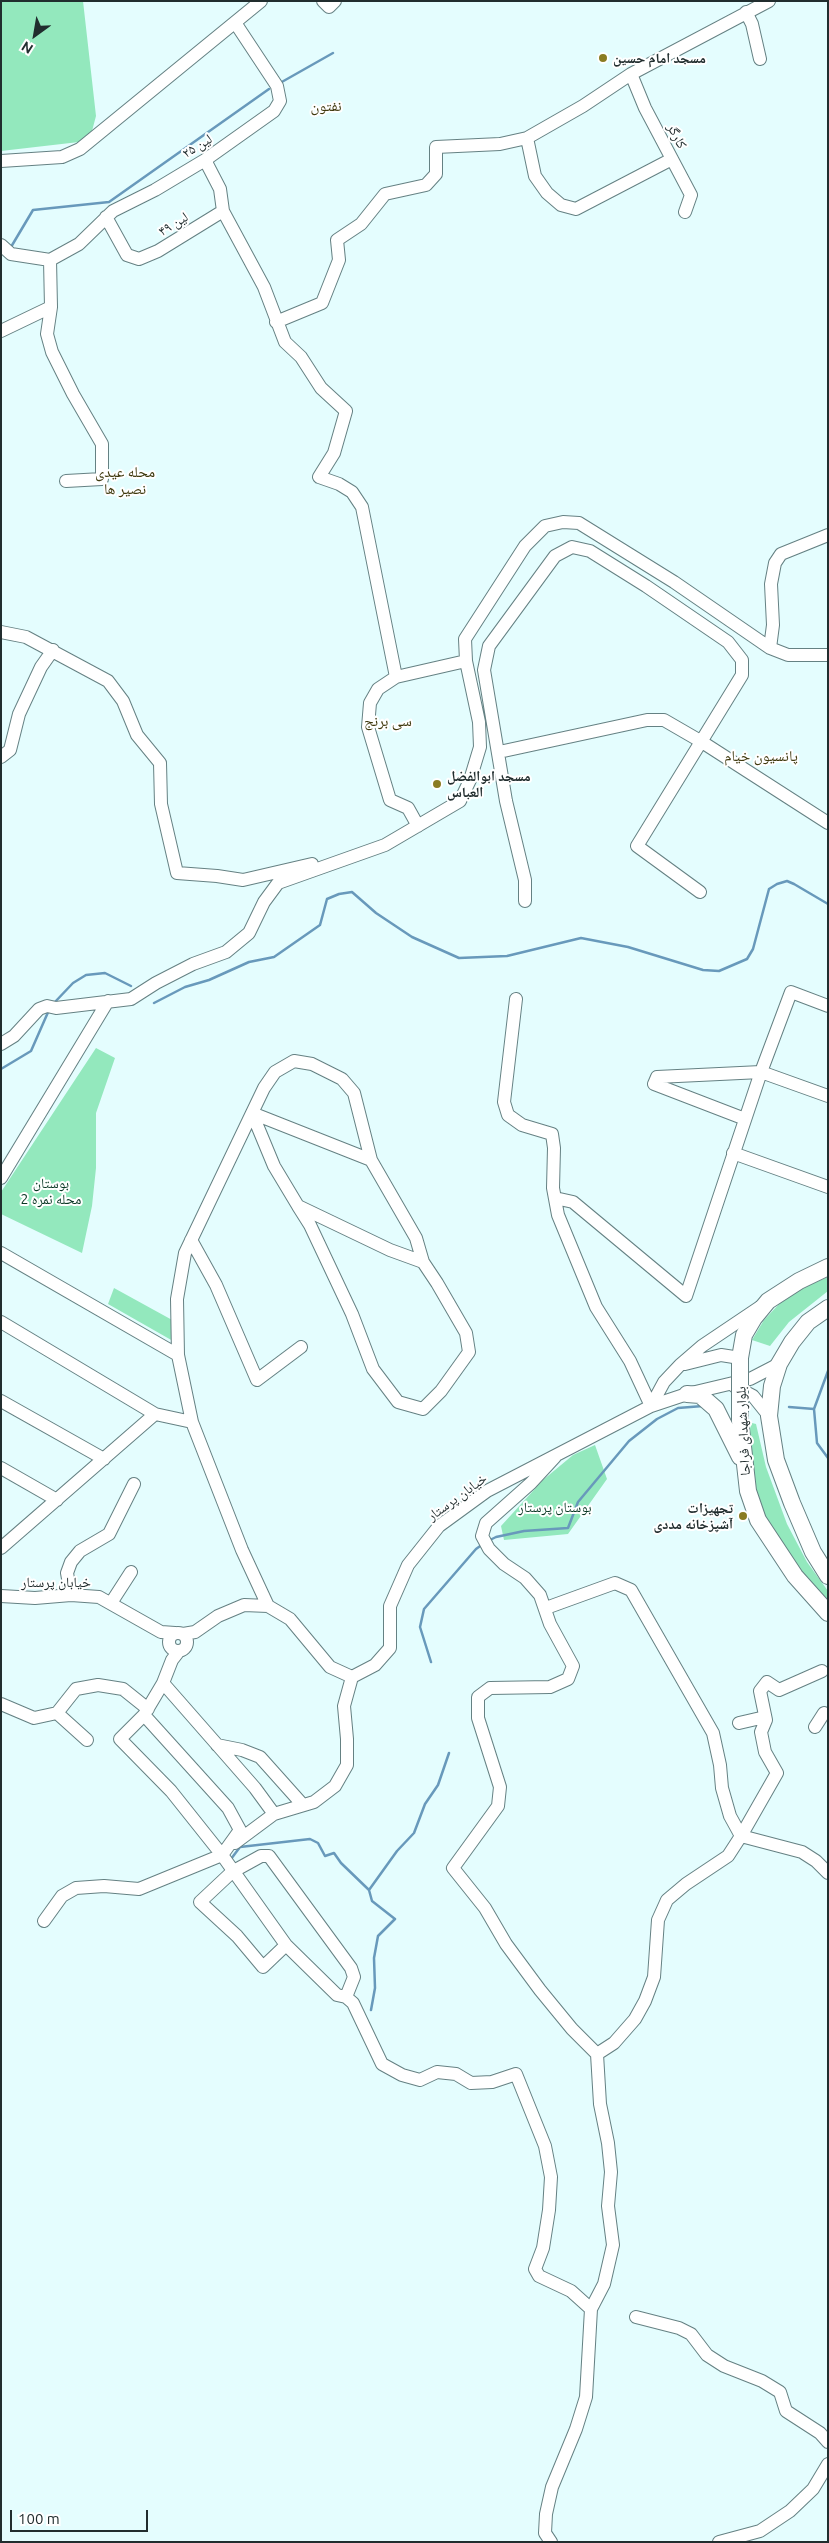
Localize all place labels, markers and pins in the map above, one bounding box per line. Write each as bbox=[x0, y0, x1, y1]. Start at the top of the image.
place label: مسجد امام حسین bbox=[613, 50, 706, 66]
marker: مسجد امام حسین bbox=[597, 52, 609, 64]
place label: مسجد ابوالفضل العباس bbox=[447, 768, 531, 800]
marker: مسجد ابوالفضل العباس bbox=[431, 778, 443, 790]
place label: تجهیزات آشپزخانه مددی bbox=[653, 1500, 733, 1532]
marker: تجهیزات آشپزخانه مددی bbox=[737, 1510, 749, 1522]

